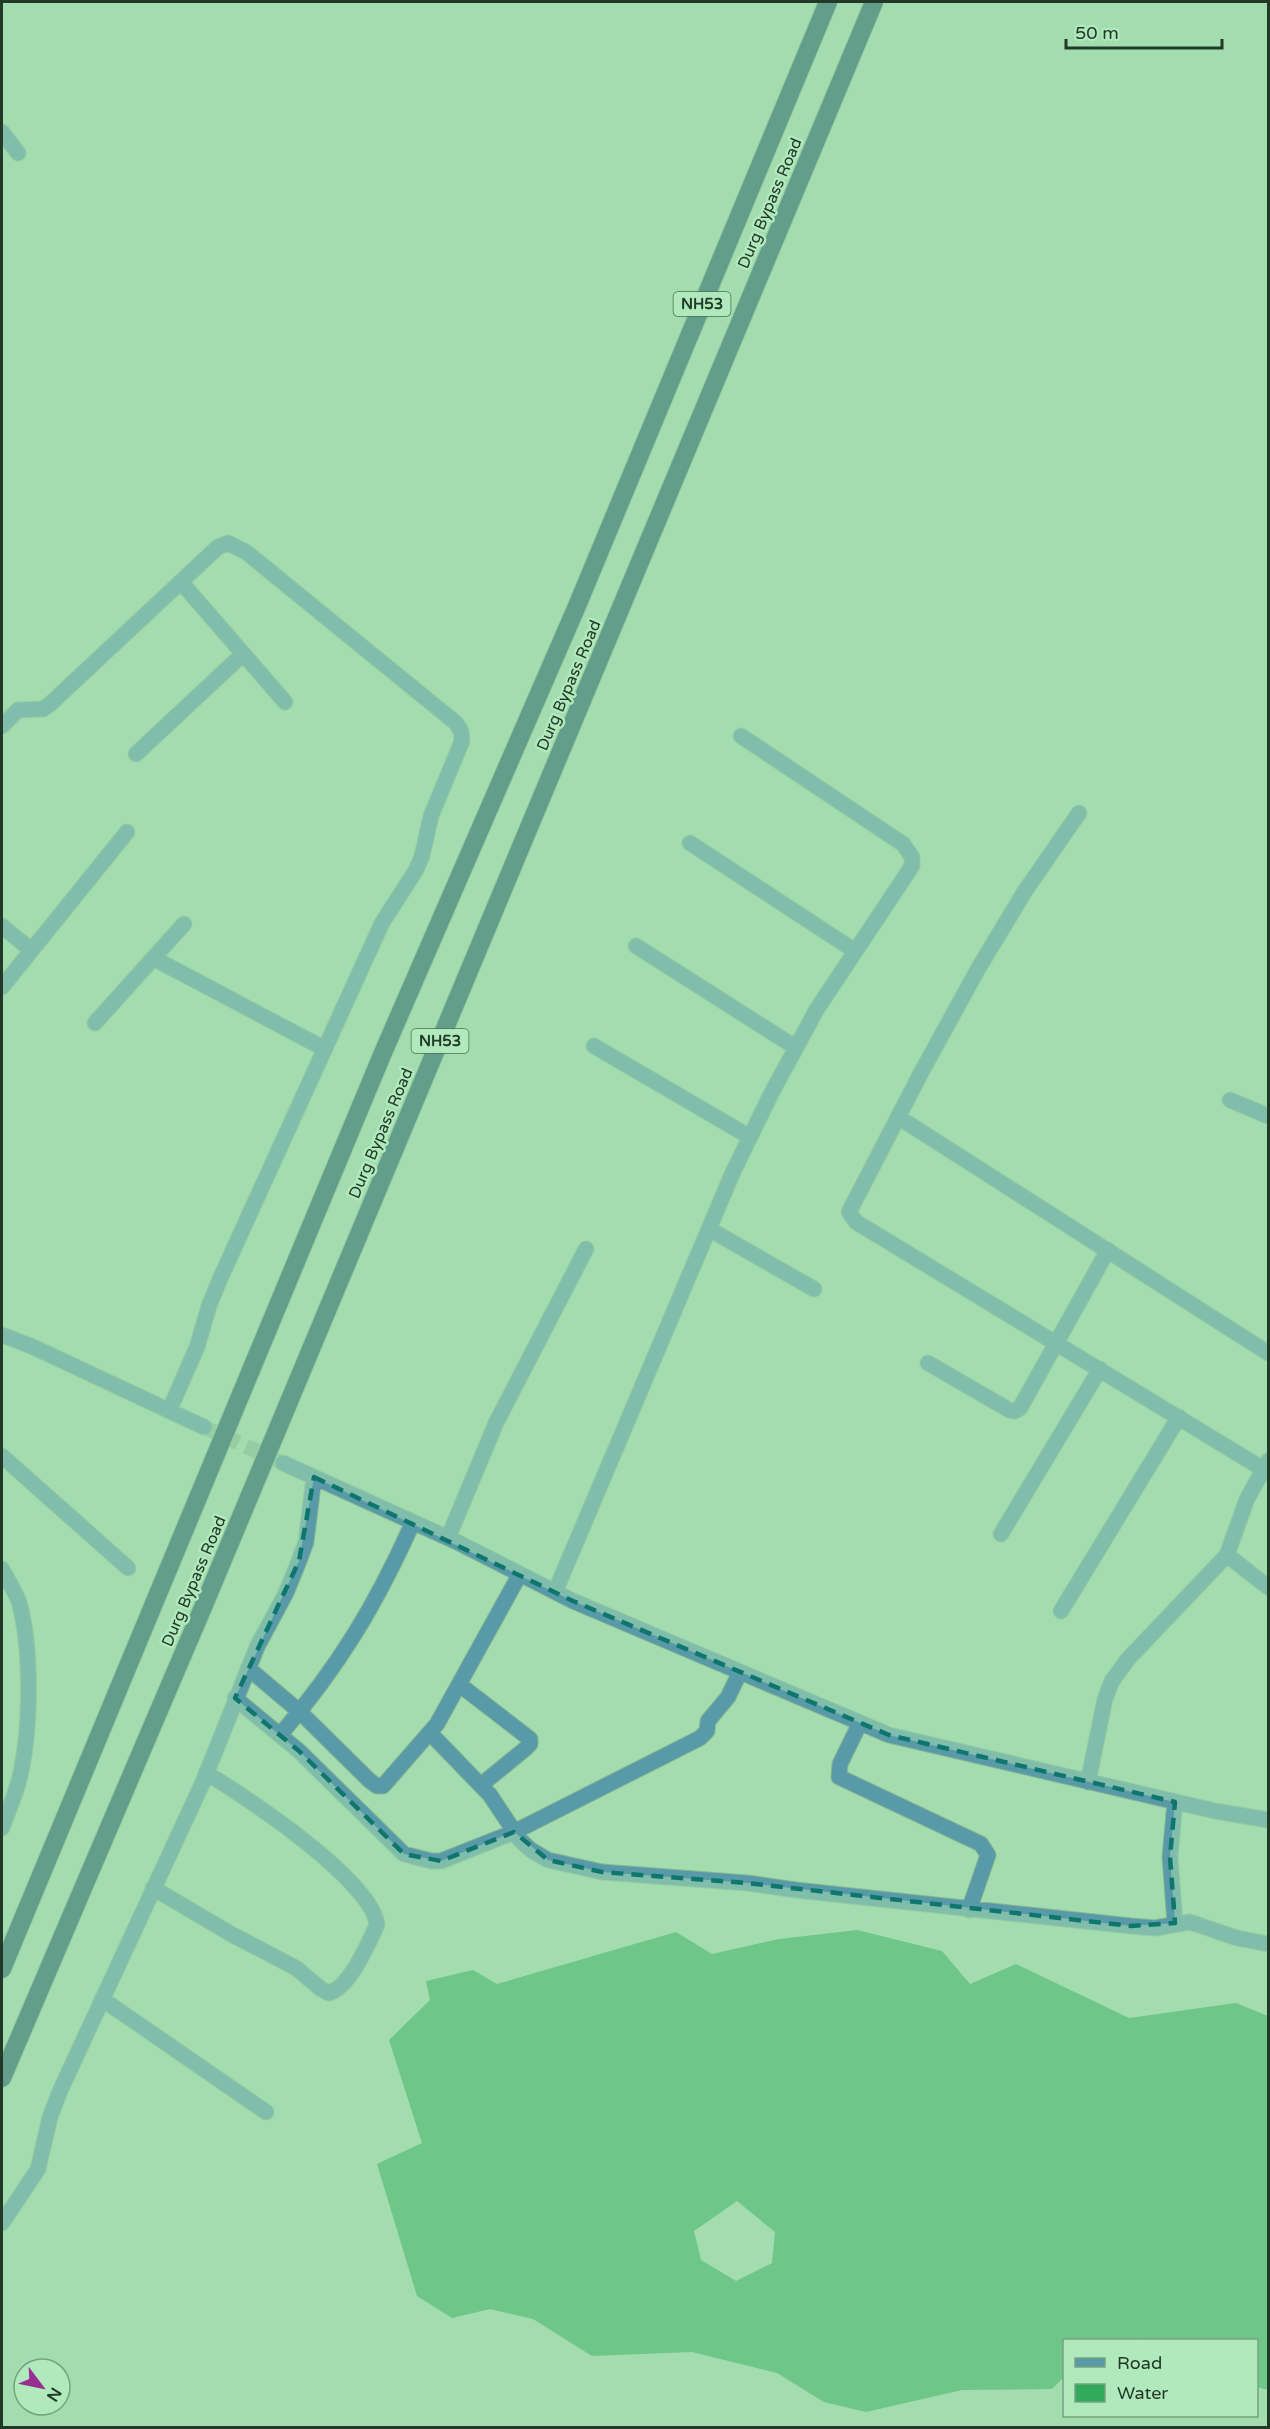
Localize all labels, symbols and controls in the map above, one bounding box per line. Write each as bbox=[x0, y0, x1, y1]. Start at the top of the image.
scale bar bbox=[1066, 12, 1222, 50]
text: 50 m bbox=[1075, 22, 1119, 44]
street label: Durg Bypass Road bbox=[733, 135, 806, 272]
road number: NH53 bbox=[674, 292, 730, 316]
street label: Durg Bypass Road bbox=[532, 617, 605, 754]
road number: NH53 bbox=[412, 1029, 468, 1053]
street label: Durg Bypass Road bbox=[344, 1065, 417, 1202]
street label: Durg Bypass Road bbox=[157, 1513, 230, 1650]
legend bbox=[1063, 2339, 1258, 2417]
text: Road bbox=[1117, 2352, 1162, 2374]
north arrow bbox=[12, 2357, 72, 2417]
text: Water bbox=[1117, 2382, 1168, 2404]
text: N bbox=[42, 2384, 66, 2405]

